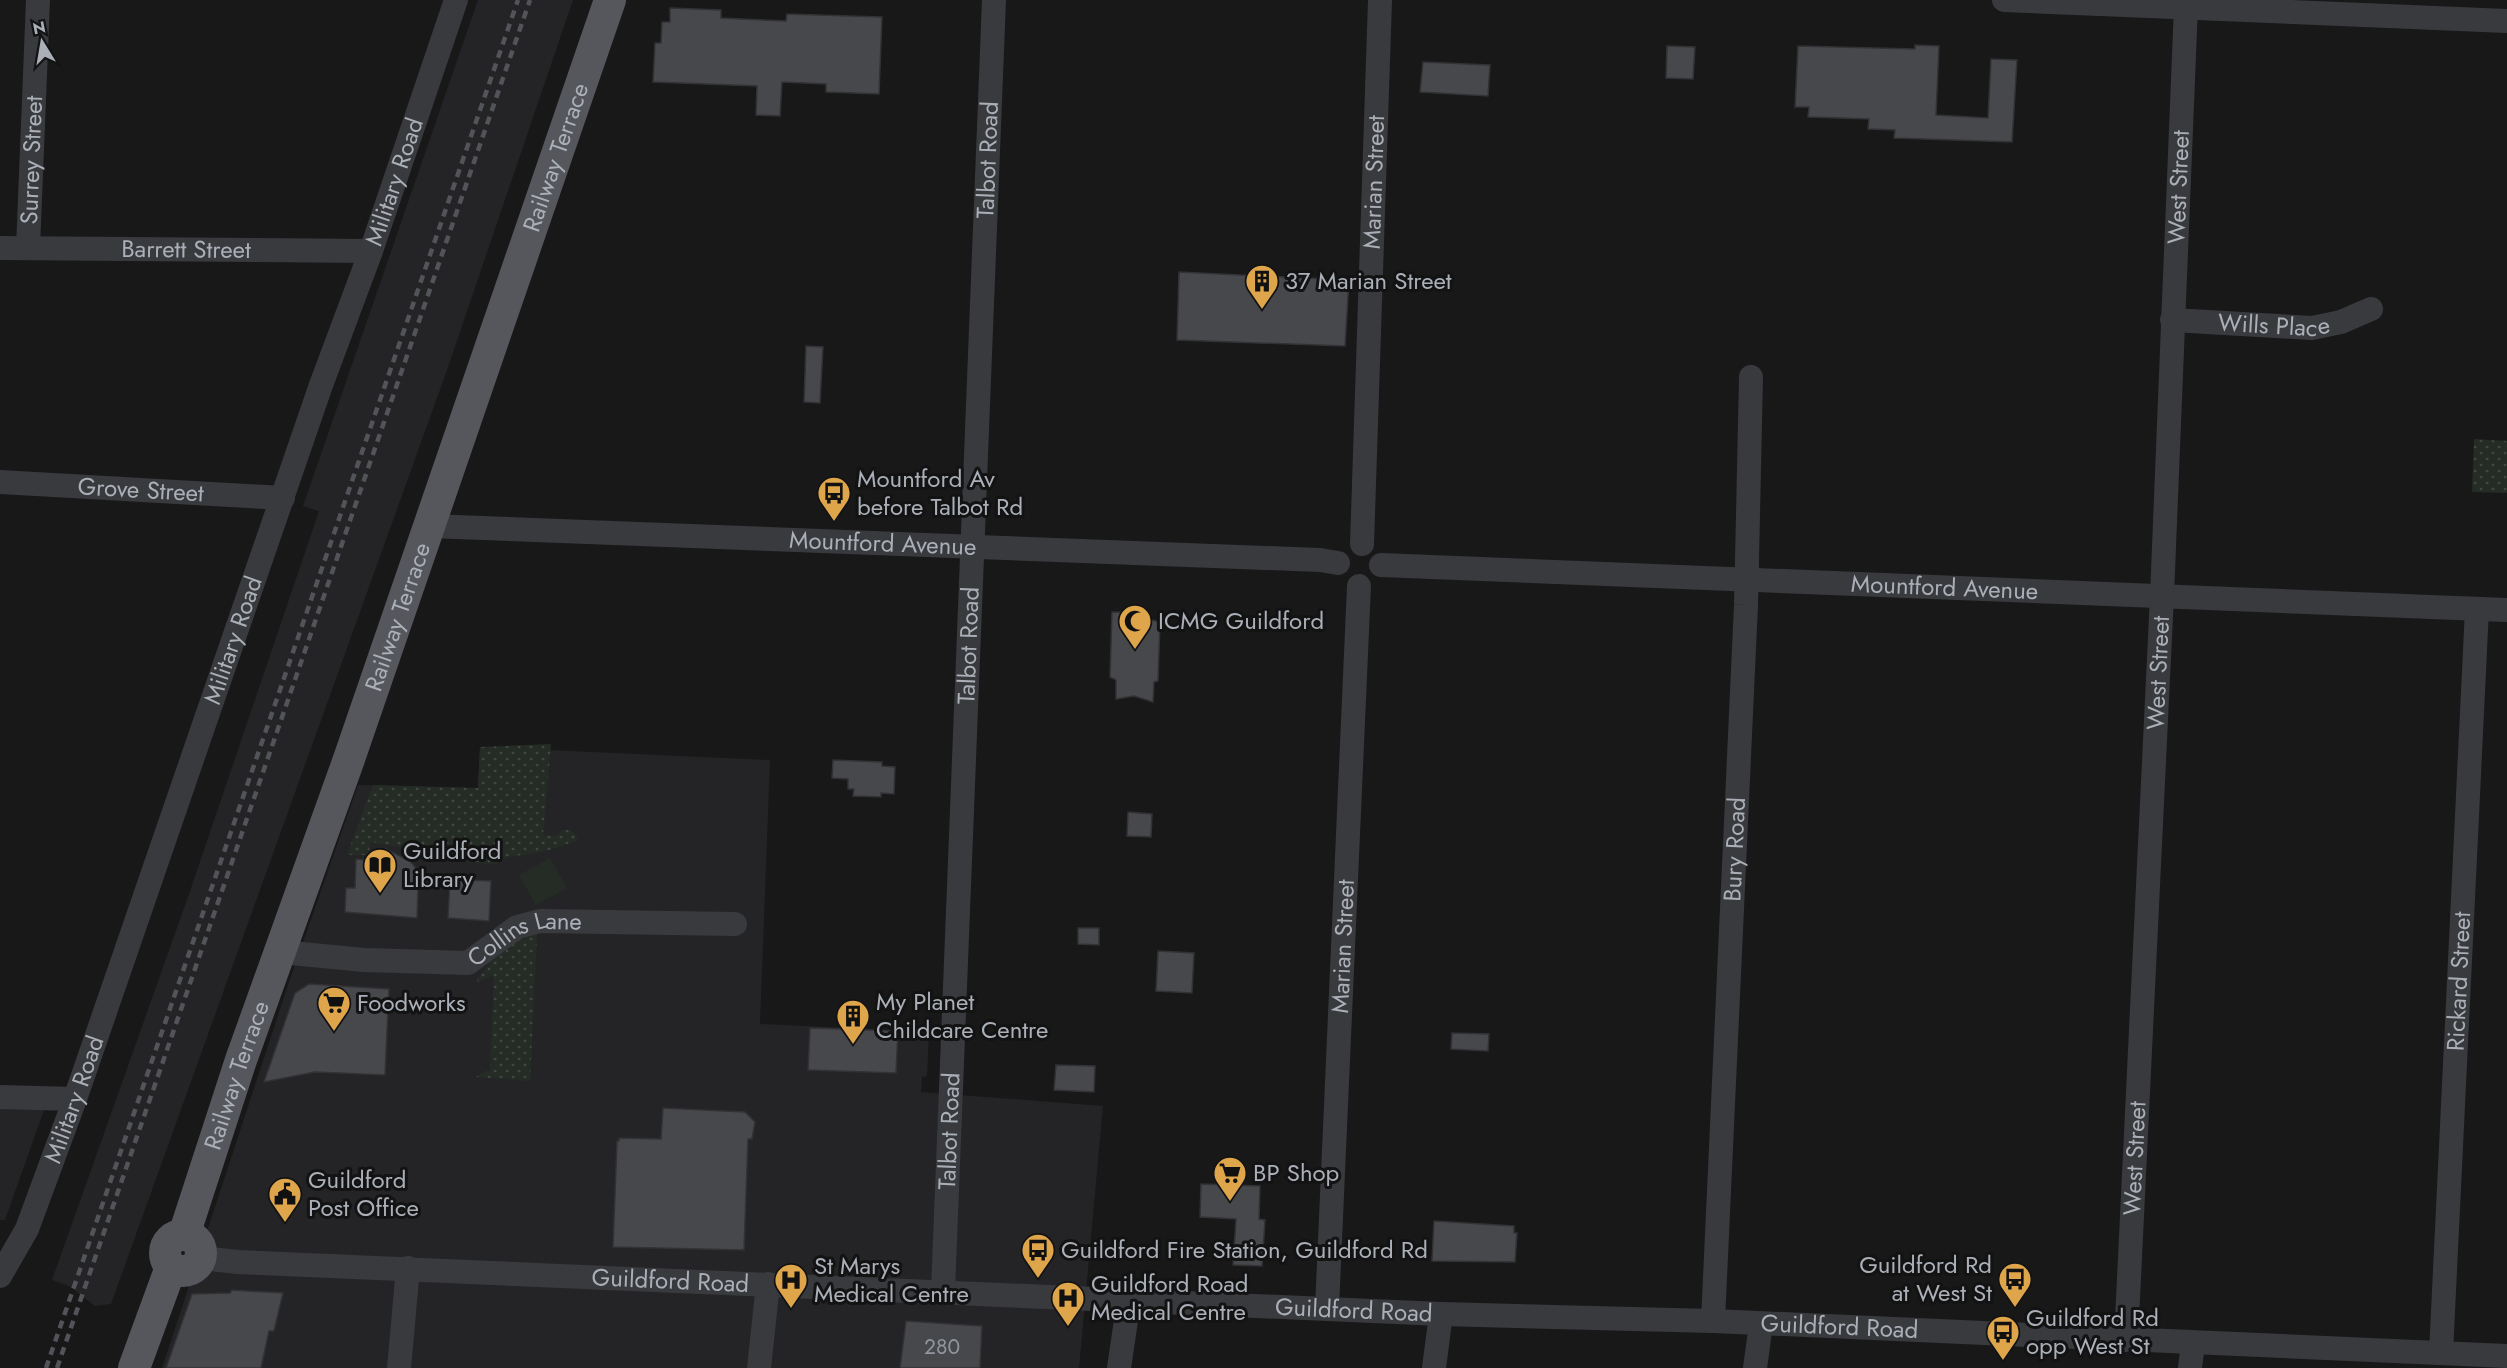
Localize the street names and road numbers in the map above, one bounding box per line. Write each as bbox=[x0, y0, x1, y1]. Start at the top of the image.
street label: Railway Terrace bbox=[514, 78, 597, 236]
street label: Surrey Street bbox=[11, 95, 51, 225]
street label: Talbot Road bbox=[967, 101, 1007, 219]
street label: Military Road bbox=[356, 113, 432, 250]
street label: Marian Street bbox=[1354, 114, 1393, 250]
street label: West Street bbox=[2158, 129, 2198, 245]
street label: Barrett Street bbox=[121, 231, 251, 267]
street label: Wills Place bbox=[2217, 305, 2333, 345]
street label: Grove Street bbox=[77, 468, 205, 511]
street label: Mountford Avenue bbox=[788, 522, 977, 564]
street label: Railway Terrace bbox=[356, 538, 439, 696]
street label: Mountford Avenue bbox=[1850, 566, 2039, 608]
street label: Military Road bbox=[194, 571, 271, 709]
street label: Talbot Road bbox=[948, 586, 988, 705]
street label: West Street bbox=[2138, 615, 2178, 731]
street label: Bury Road bbox=[1714, 796, 1754, 902]
street label: Marian Street bbox=[1322, 878, 1363, 1014]
street label: Collins Lane bbox=[460, 902, 582, 975]
street label: Rickard Street bbox=[2438, 911, 2479, 1052]
street label: Railway Terrace bbox=[195, 996, 278, 1154]
street label: Military Road bbox=[35, 1031, 113, 1168]
street label: Talbot Road bbox=[929, 1072, 969, 1190]
street label: West Street bbox=[2114, 1100, 2155, 1216]
street label: Guildford Road bbox=[591, 1259, 750, 1301]
street label: Guildford Road bbox=[1274, 1289, 1433, 1331]
street label: Guildford Road bbox=[1760, 1305, 1919, 1347]

